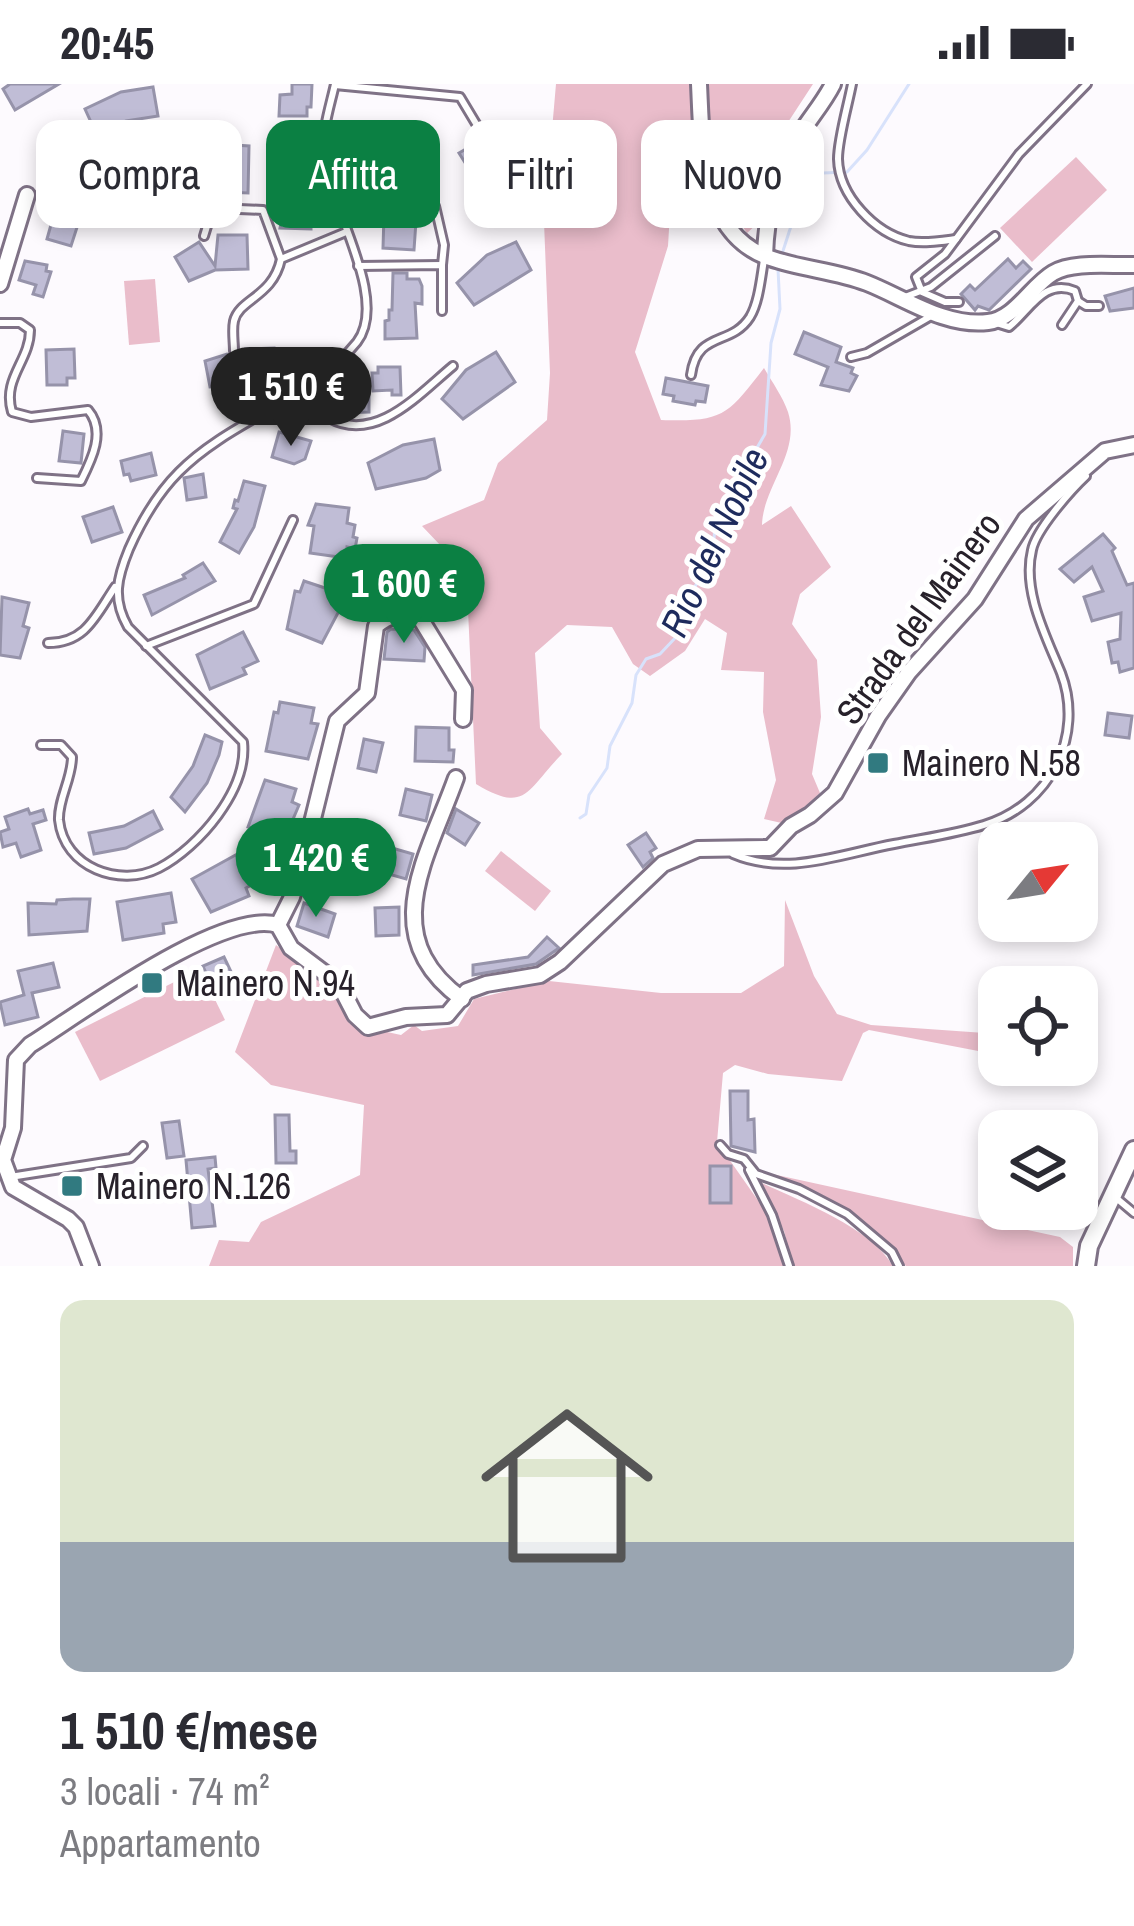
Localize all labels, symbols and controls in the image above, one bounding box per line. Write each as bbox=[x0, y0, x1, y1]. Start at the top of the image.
text: 20:45 bbox=[60, 12, 154, 73]
chip: Compra bbox=[36, 120, 242, 228]
chip: Affitta bbox=[266, 120, 440, 228]
chip: Filtri bbox=[464, 120, 617, 228]
chip: Nuovo bbox=[641, 120, 824, 228]
pin: 1 510 € bbox=[180, 347, 402, 449]
text: 1 510 € bbox=[238, 360, 344, 412]
water label: Rio del Nobile bbox=[648, 439, 780, 645]
street label: Strada del Mainero bbox=[825, 502, 1011, 734]
pin: 1 600 € bbox=[293, 544, 515, 646]
text: 1 600 € bbox=[351, 557, 457, 609]
place label: Mainero N.58 bbox=[902, 739, 1081, 787]
marker: Mainero N.58 bbox=[865, 750, 891, 776]
pin: 1 420 € bbox=[205, 818, 427, 920]
north arrow bbox=[978, 822, 1098, 942]
map controls bbox=[978, 822, 1098, 1230]
text: 1 420 € bbox=[263, 831, 369, 883]
place label: Mainero N.94 bbox=[176, 959, 355, 1007]
button: locate bbox=[978, 966, 1098, 1086]
marker: Mainero N.94 bbox=[139, 970, 165, 996]
button: layers bbox=[978, 1110, 1098, 1230]
place label: Mainero N.126 bbox=[96, 1162, 291, 1210]
marker: Mainero N.126 bbox=[59, 1173, 85, 1199]
icon: home bbox=[459, 1378, 675, 1594]
text: 1 510 €/mese bbox=[60, 1696, 318, 1765]
text: 3 locali · 74 m² bbox=[60, 1765, 270, 1817]
text: Appartamento bbox=[60, 1817, 261, 1869]

